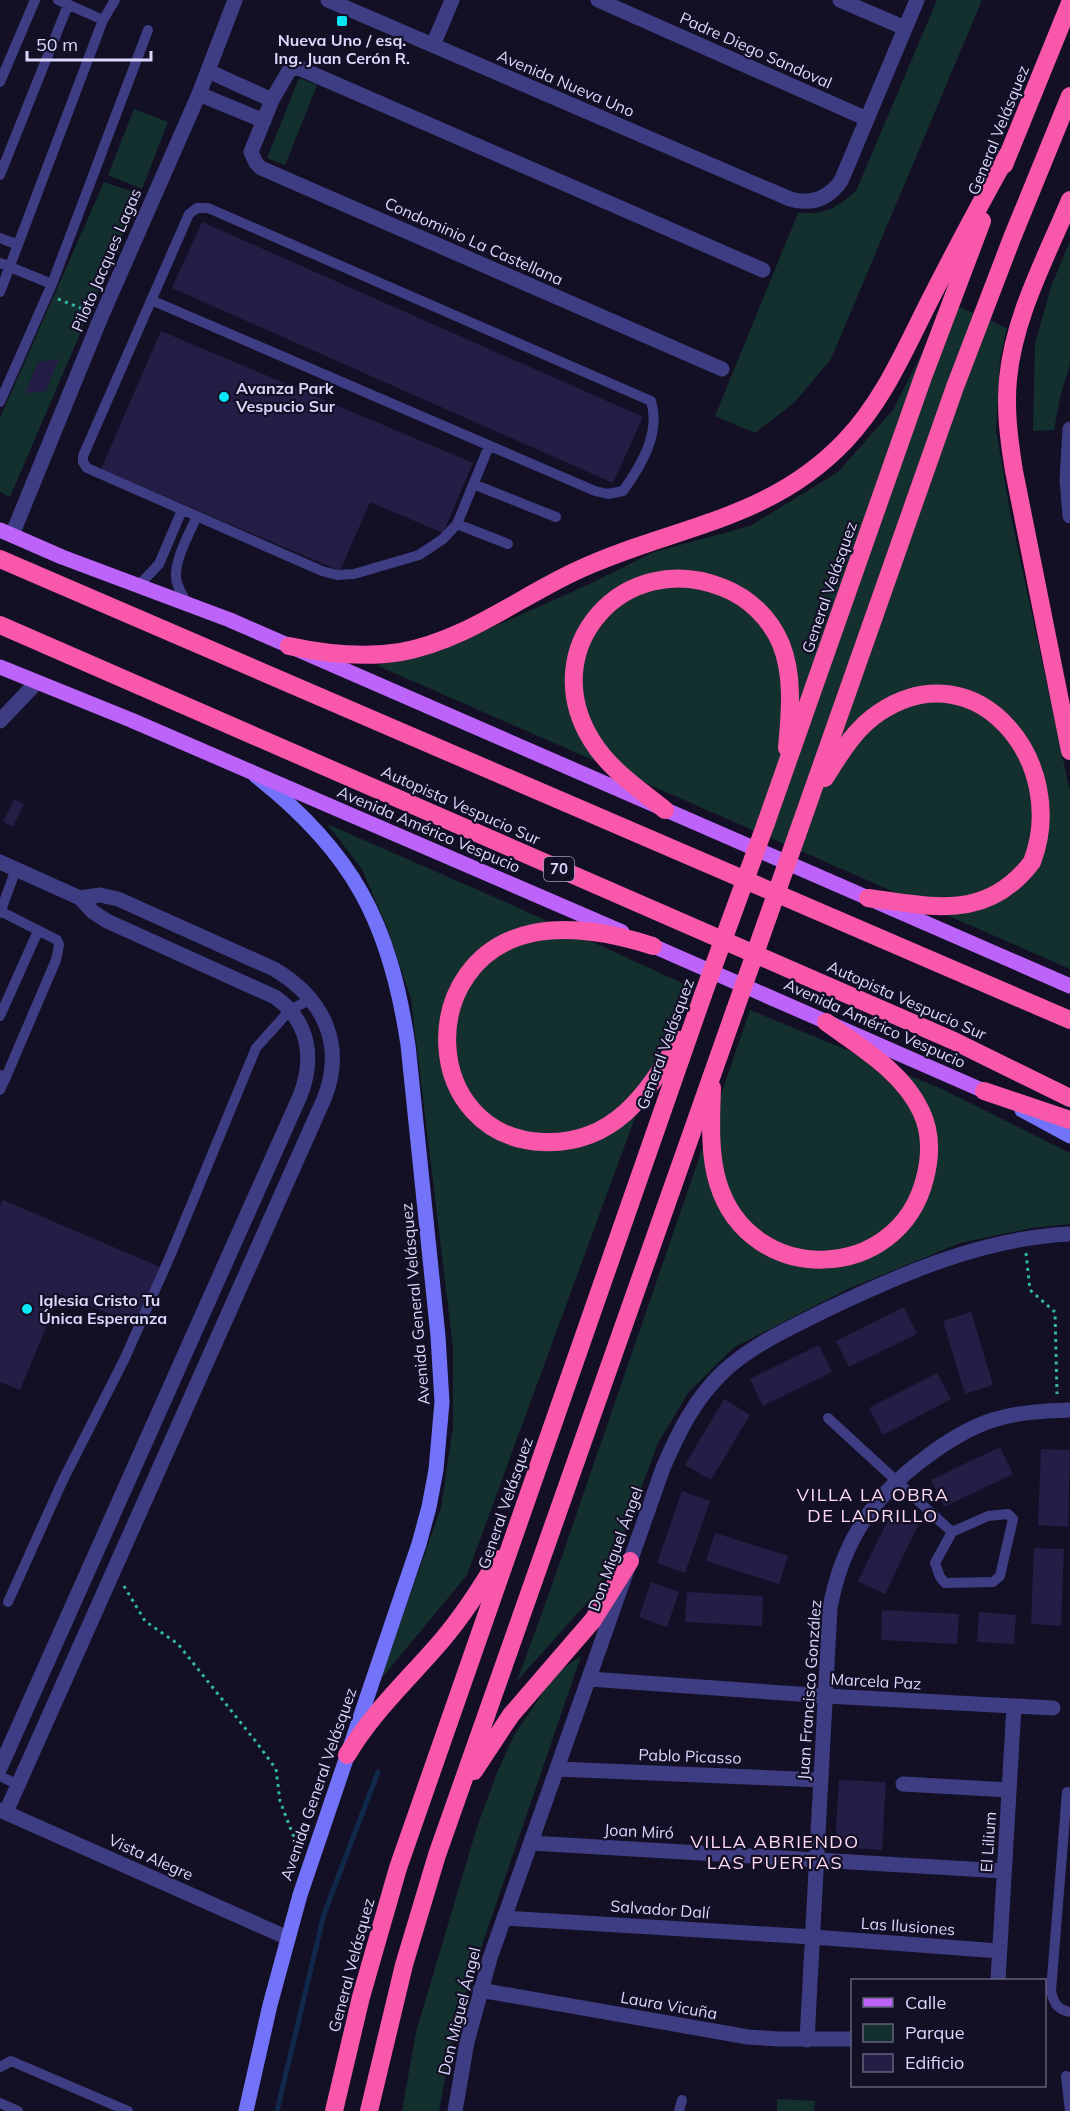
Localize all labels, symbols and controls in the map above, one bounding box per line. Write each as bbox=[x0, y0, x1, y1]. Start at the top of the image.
street label: Padre Diego Sandoval bbox=[677, 7, 835, 93]
marker: Nueva Uno / esq. Ing. Juan Cerón R. bbox=[335, 14, 349, 28]
scale bar bbox=[27, 24, 152, 62]
place label: Nueva Uno / esq. Ing. Juan Cerón R. bbox=[274, 30, 410, 68]
text: 50 m bbox=[36, 33, 78, 56]
street label: Avenida Nueva Uno bbox=[494, 45, 638, 121]
street label: General Velásquez bbox=[963, 62, 1033, 198]
street label: Piloto Jacques Lagas bbox=[67, 185, 145, 335]
street label: Condominio La Castellana bbox=[382, 193, 566, 289]
place label: Avanza Park Vespucio Sur bbox=[235, 378, 336, 416]
marker: Avanza Park Vespucio Sur bbox=[217, 390, 231, 404]
street label: General Velásquez bbox=[797, 519, 861, 655]
street label: Autopista Vespucio Sur bbox=[378, 761, 544, 849]
street label: Avenida Américo Vespucio bbox=[335, 781, 523, 877]
road number: 70 bbox=[544, 857, 574, 881]
street label: Autopista Vespucio Sur bbox=[824, 956, 990, 1044]
street label: Avenida Américo Vespucio bbox=[781, 974, 969, 1072]
street label: General Velásquez bbox=[632, 976, 698, 1112]
street label: Avenida General Velásquez bbox=[396, 1202, 434, 1406]
place label: Iglesia Cristo Tu Única Esperanza bbox=[39, 1290, 167, 1328]
marker: Iglesia Cristo Tu Única Esperanza bbox=[20, 1302, 34, 1316]
street label: General Velásquez bbox=[473, 1435, 537, 1571]
district label: VILLA LA OBRA DE LADRILLO bbox=[797, 1483, 949, 1527]
street label: Don Miguel Ángel bbox=[583, 1484, 647, 1614]
street label: Juan Francisco González bbox=[793, 1599, 825, 1781]
street label: Marcela Paz bbox=[830, 1669, 922, 1693]
street label: Avenida General Velásquez bbox=[276, 1685, 360, 1883]
street label: Pablo Picasso bbox=[638, 1744, 742, 1768]
street label: El Lilium bbox=[976, 1811, 1000, 1873]
street label: Joan Miró bbox=[604, 1819, 674, 1843]
street label: Vista Alegre bbox=[106, 1829, 196, 1885]
district label: VILLA ABRIENDO LAS PUERTAS bbox=[690, 1830, 860, 1874]
street label: General Velásquez bbox=[323, 1896, 379, 2034]
street label: Salvador Dalí bbox=[610, 1896, 711, 1923]
street label: Las Ilusiones bbox=[860, 1913, 956, 1939]
street label: Don Miguel Ángel bbox=[433, 1945, 485, 2077]
legend bbox=[851, 1979, 1046, 2087]
street label: Laura Vicuña bbox=[619, 1987, 719, 2023]
text: Calle bbox=[905, 1991, 946, 2014]
text: Parque bbox=[905, 2021, 964, 2044]
text: Edificio bbox=[905, 2051, 964, 2074]

